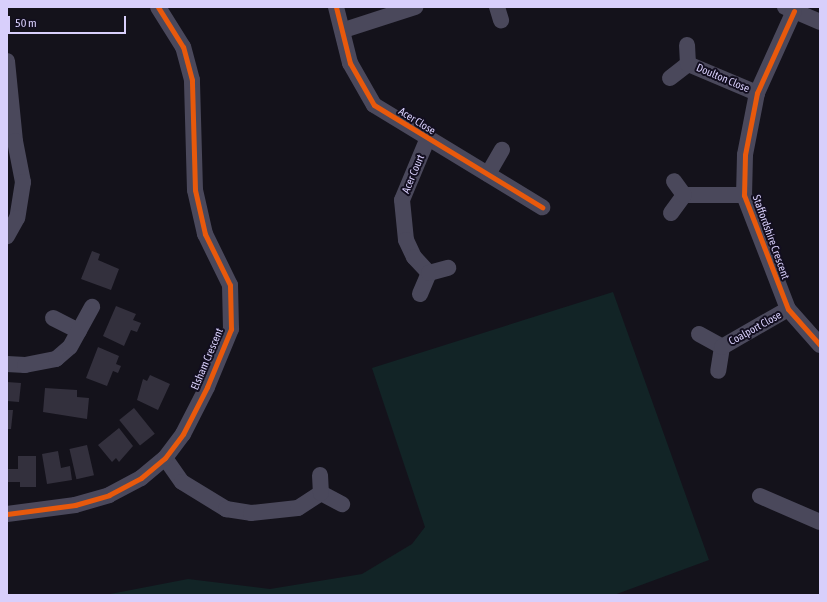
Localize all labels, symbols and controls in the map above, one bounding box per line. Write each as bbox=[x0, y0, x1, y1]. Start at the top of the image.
scale bar bbox=[10, 8, 128, 34]
text: 50 m bbox=[15, 16, 37, 30]
street label: Doulton Close bbox=[694, 61, 752, 95]
street label: Acer Close bbox=[396, 105, 438, 137]
street label: Acer Court bbox=[399, 153, 427, 195]
street label: Staffordshire Crescent bbox=[750, 193, 792, 281]
street label: Coalport Close bbox=[726, 308, 784, 348]
street label: Elsham Crescent bbox=[188, 326, 226, 392]

